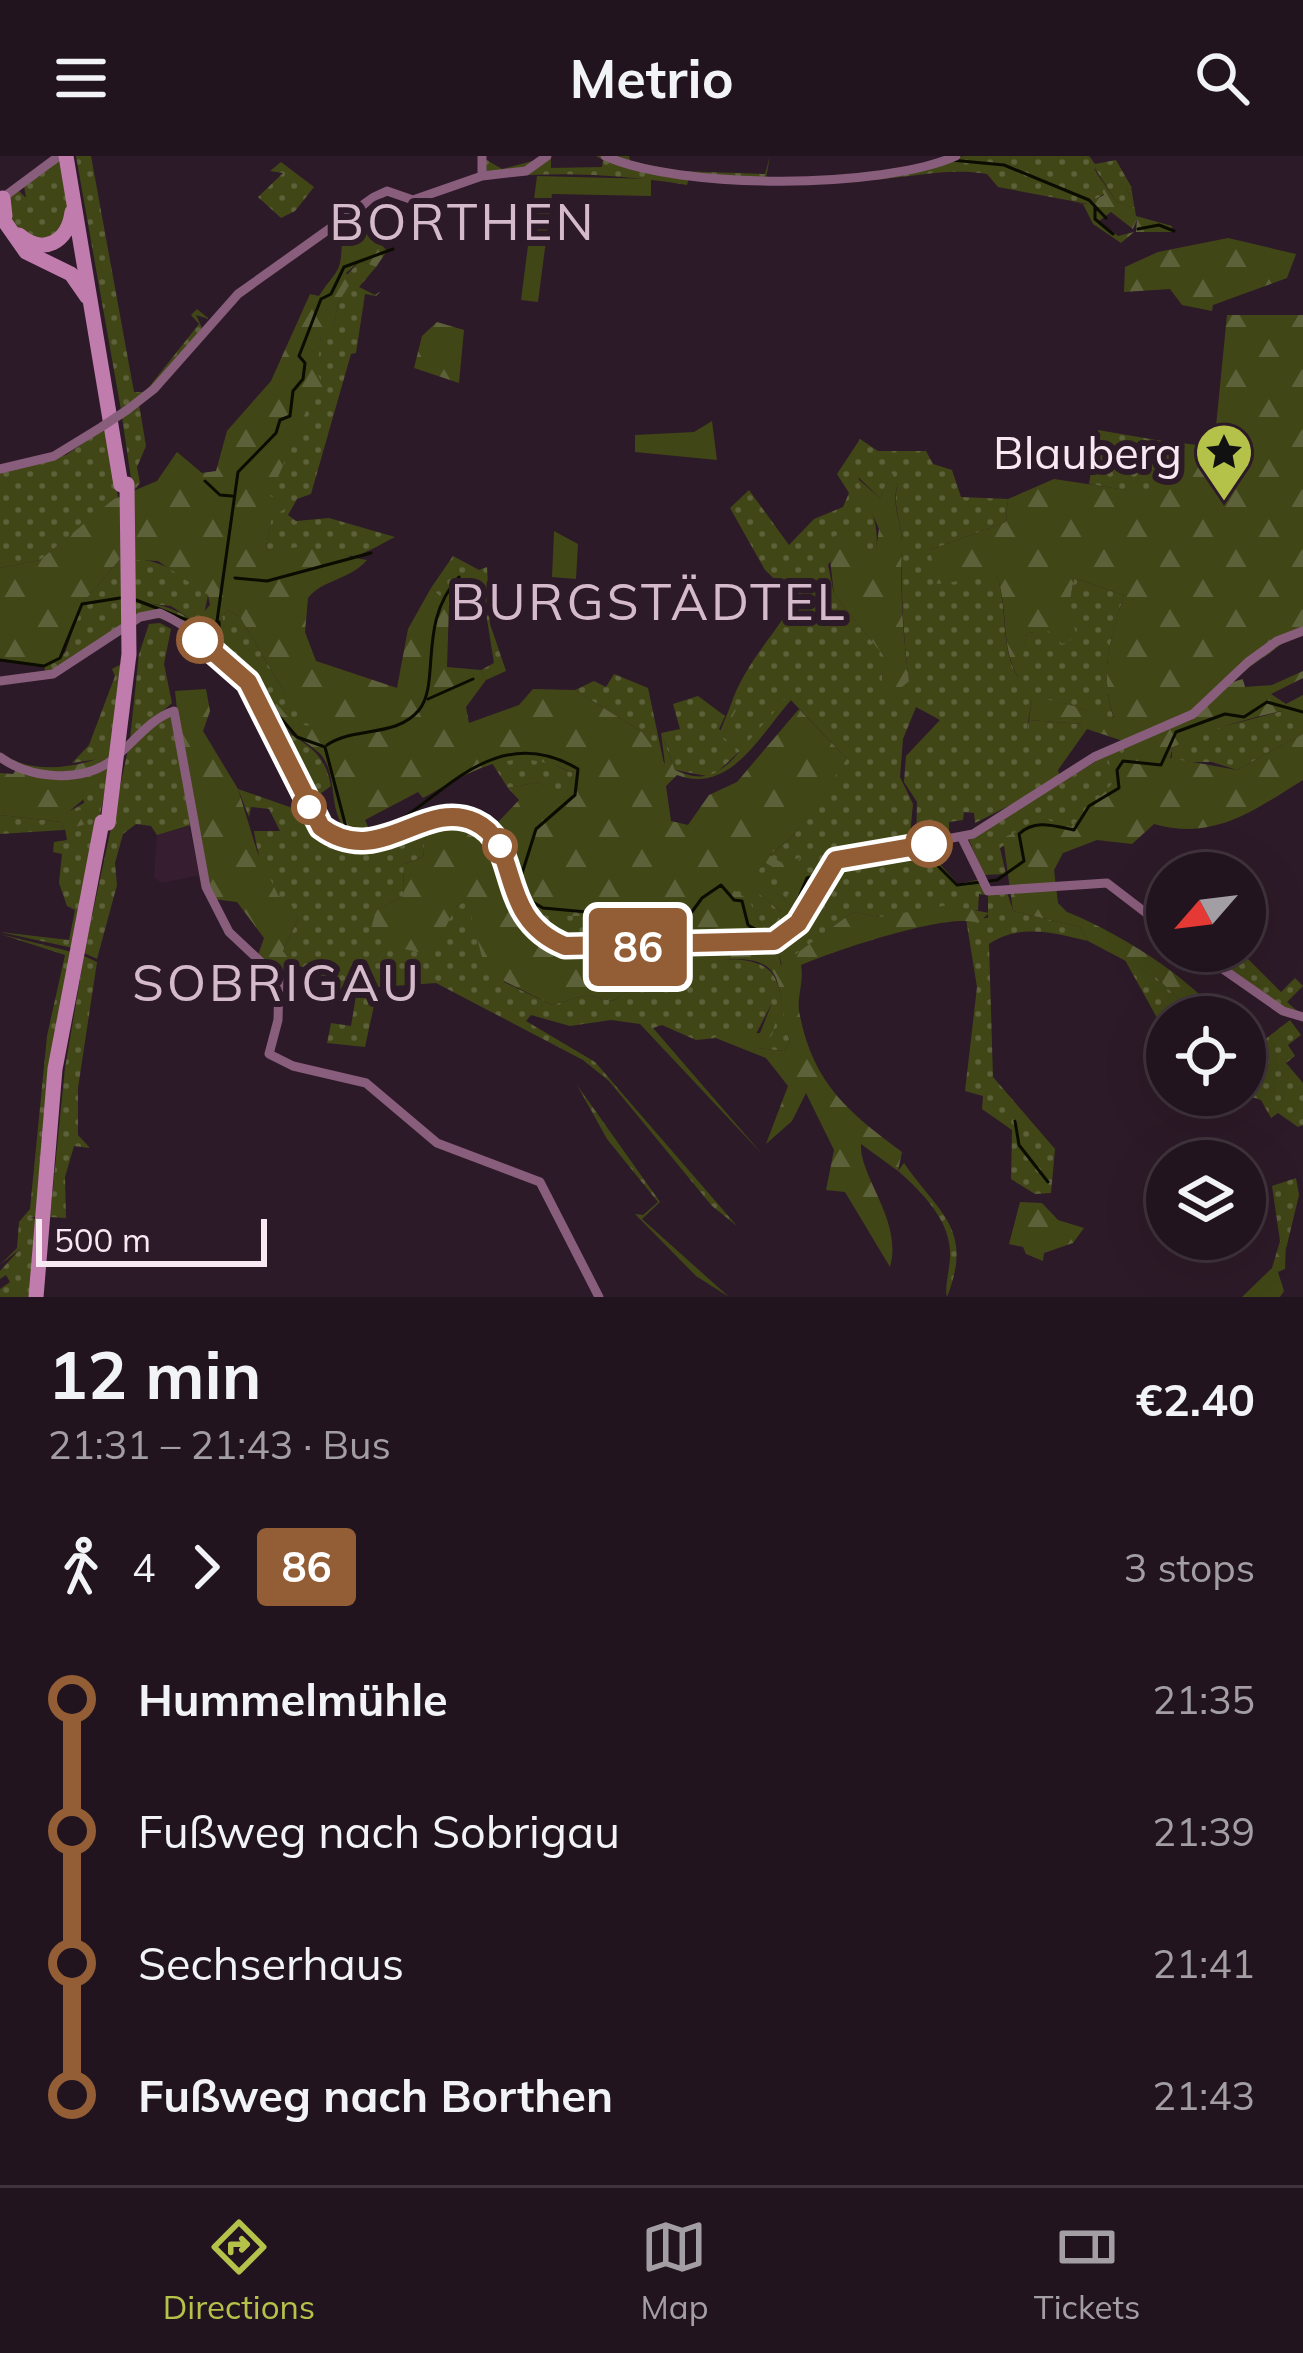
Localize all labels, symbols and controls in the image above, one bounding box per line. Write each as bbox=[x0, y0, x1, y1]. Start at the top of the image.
text: Metrio bbox=[569, 44, 734, 112]
icon: menu bbox=[48, 45, 114, 111]
icon: search bbox=[1189, 45, 1255, 111]
district label: BORTHEN bbox=[329, 189, 597, 253]
place icon: Blauberg bbox=[1193, 421, 1255, 503]
place label: Blauberg bbox=[993, 424, 1182, 480]
district label: BURGSTÄDTEL bbox=[450, 569, 848, 633]
unlabelled marker bbox=[178, 618, 222, 662]
unlabelled marker bbox=[293, 791, 325, 823]
unlabelled marker bbox=[907, 822, 951, 866]
unlabelled marker bbox=[484, 830, 516, 862]
north arrow bbox=[1146, 852, 1266, 972]
map controls bbox=[1146, 852, 1266, 1260]
line badge: 86 bbox=[584, 908, 692, 986]
text: 86 bbox=[613, 920, 663, 973]
district label: SOBRIGAU bbox=[132, 950, 422, 1014]
button: locate bbox=[1146, 996, 1266, 1116]
button: layers bbox=[1146, 1140, 1266, 1260]
scale bar bbox=[36, 1213, 267, 1266]
text: 500 m bbox=[54, 1219, 151, 1260]
text: 12 min bbox=[48, 1333, 262, 1416]
text: €2.40 bbox=[1136, 1371, 1255, 1427]
text: 21:31 – 21:43 · Bus bbox=[48, 1420, 391, 1469]
icon: walk bbox=[48, 1534, 114, 1600]
icon: forward bbox=[173, 1534, 239, 1600]
text: 86 bbox=[281, 1540, 332, 1593]
text: 4 bbox=[132, 1543, 155, 1592]
text: 3 stops bbox=[1124, 1543, 1255, 1592]
text: Hummelmühle bbox=[138, 1671, 448, 1727]
text: 21:35 bbox=[1153, 1675, 1255, 1724]
text: Fußweg nach Sobrigau bbox=[138, 1803, 620, 1859]
text: 21:39 bbox=[1153, 1807, 1255, 1856]
text: Sechserhaus bbox=[138, 1935, 404, 1991]
text: 21:41 bbox=[1153, 1939, 1255, 1988]
text: Fußweg nach Borthen bbox=[138, 2067, 613, 2123]
text: 21:43 bbox=[1153, 2071, 1255, 2120]
tab: Directions bbox=[163, 2214, 315, 2327]
tab: Map bbox=[641, 2214, 708, 2327]
tab: Tickets bbox=[1034, 2214, 1140, 2327]

